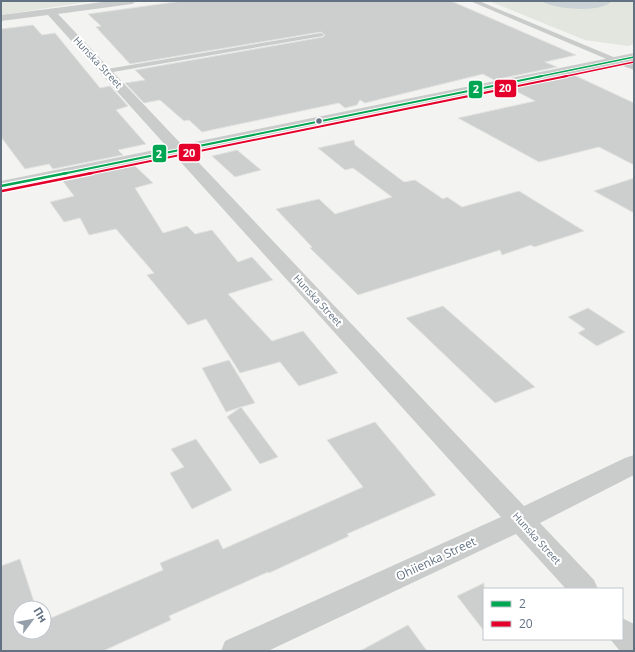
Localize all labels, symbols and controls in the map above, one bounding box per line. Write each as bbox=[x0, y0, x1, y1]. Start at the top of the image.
street label: Hunska Street bbox=[70, 33, 126, 91]
line badge: 20 bbox=[494, 79, 517, 98]
line badge: 2 bbox=[468, 80, 483, 99]
text: 20 bbox=[499, 80, 511, 95]
text: 2 bbox=[473, 81, 479, 96]
unlabelled marker bbox=[314, 116, 324, 126]
line badge: 20 bbox=[178, 143, 201, 162]
line badge: 2 bbox=[152, 144, 167, 163]
text: 20 bbox=[183, 145, 195, 160]
text: 2 bbox=[156, 146, 162, 161]
street label: Hunska Street bbox=[290, 271, 346, 329]
street label: Hunska Street bbox=[510, 509, 564, 567]
street label: Ohiienka Street bbox=[393, 533, 479, 585]
legend bbox=[483, 588, 623, 640]
text: 2 bbox=[519, 595, 526, 612]
north arrow bbox=[12, 600, 52, 640]
text: Пн bbox=[30, 604, 51, 625]
text: 20 bbox=[519, 615, 533, 632]

